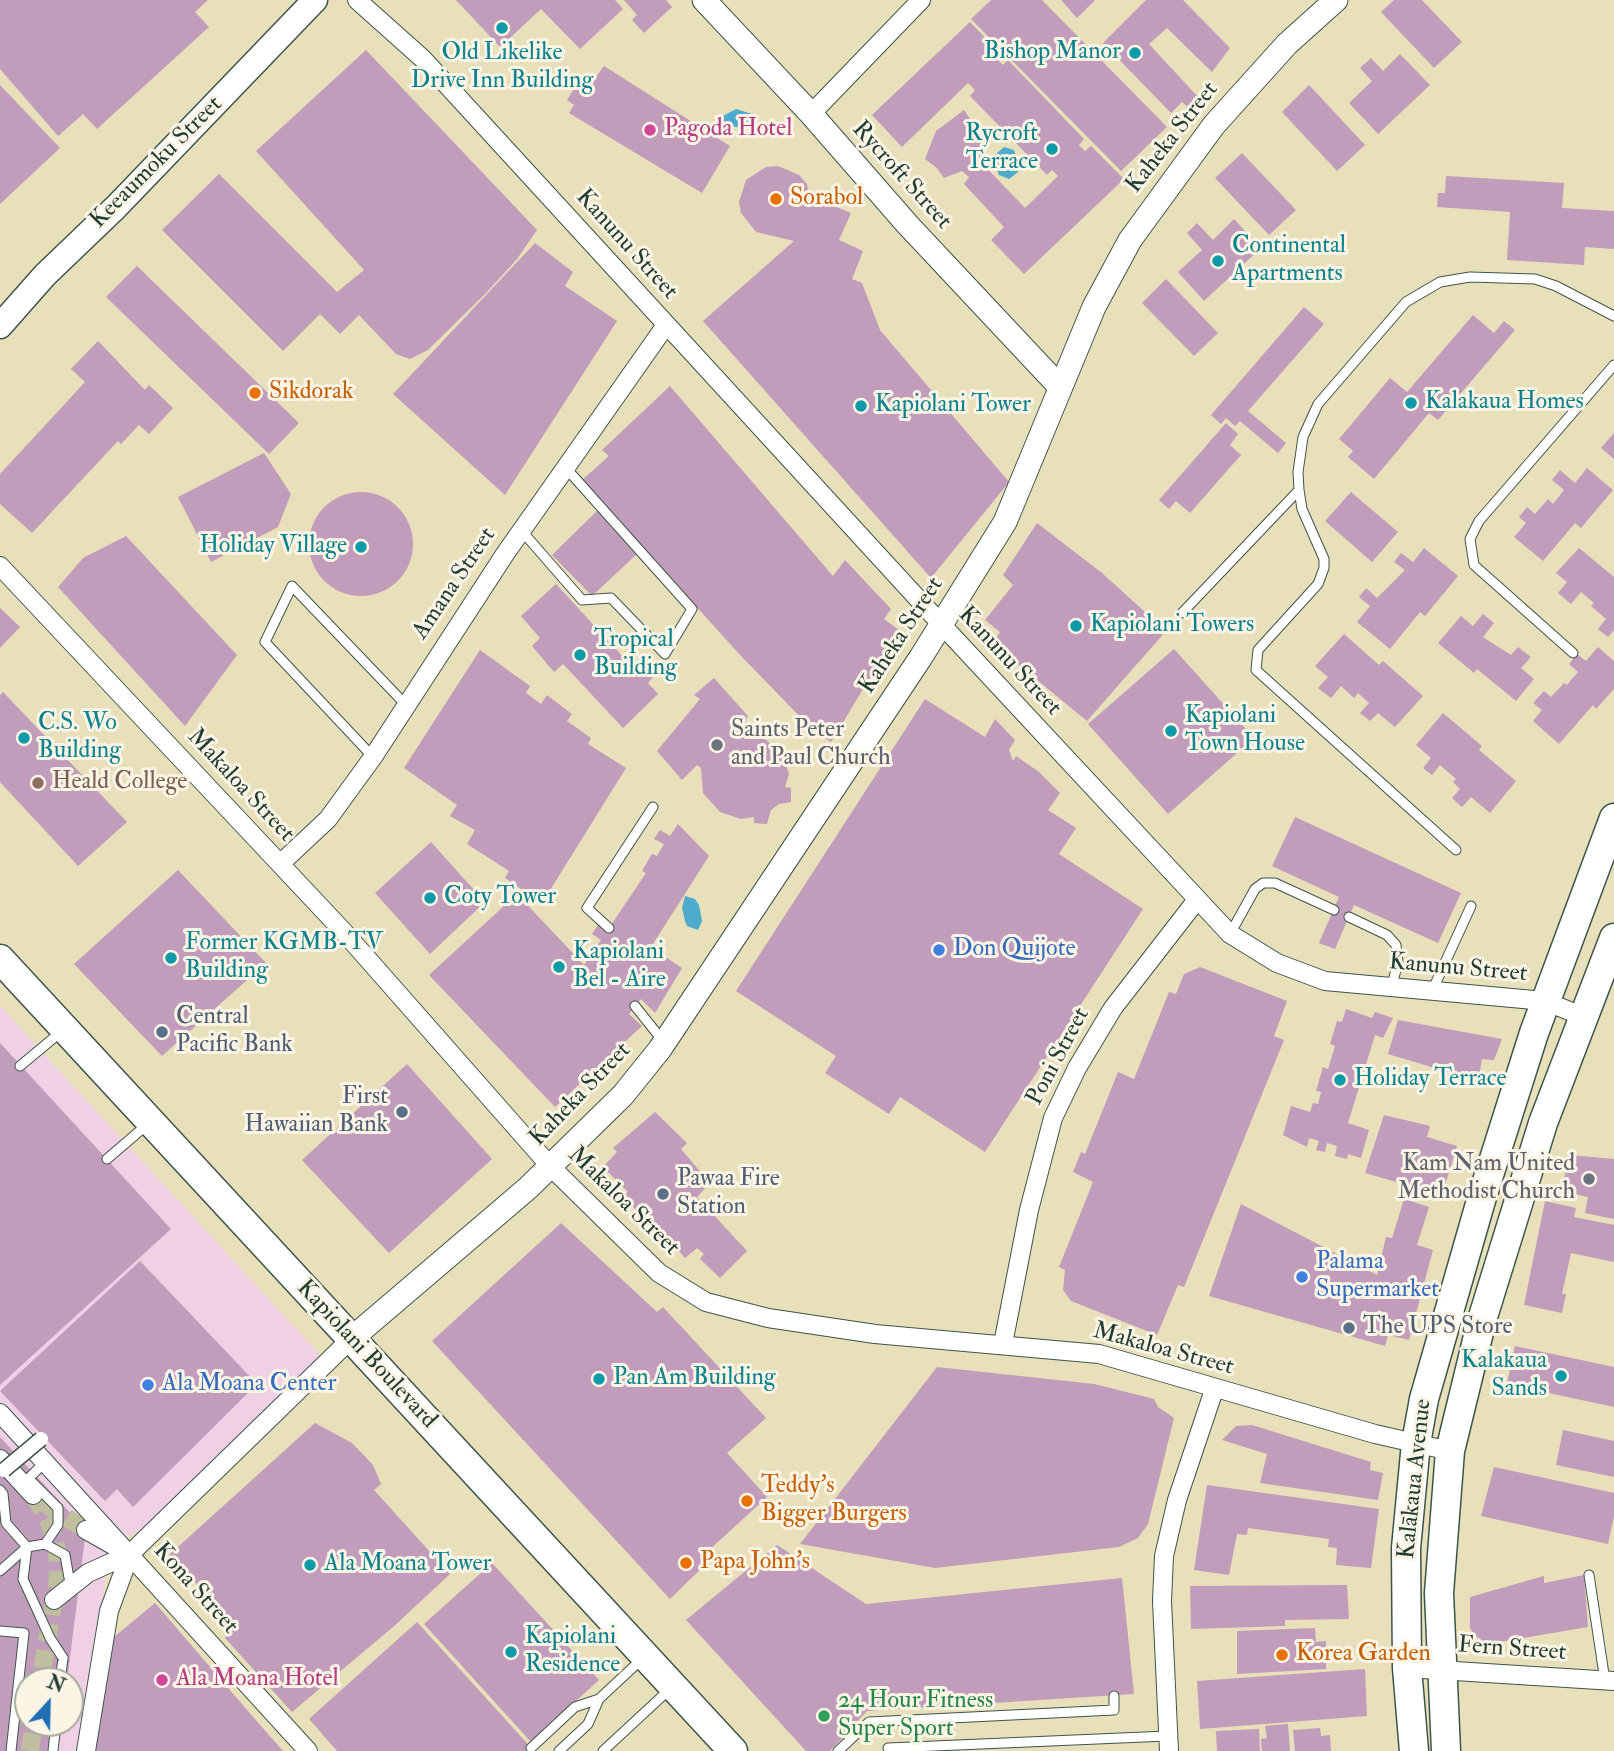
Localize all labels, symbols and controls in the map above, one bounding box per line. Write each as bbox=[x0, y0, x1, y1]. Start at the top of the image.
marker: Old Likelike Drive Inn Building bbox=[494, 20, 510, 36]
place label: Bishop Manor bbox=[984, 39, 1121, 67]
place label: Old Likelike Drive Inn Building bbox=[411, 40, 593, 96]
marker: Bishop Manor bbox=[1127, 45, 1143, 61]
street label: Kaheka Street bbox=[1121, 77, 1225, 199]
street label: Keeaumoku Street bbox=[85, 91, 229, 235]
place label: Pagoda Hotel bbox=[664, 116, 792, 144]
street label: Rycroft Street bbox=[845, 116, 957, 236]
place label: Rycroft Terrace bbox=[965, 121, 1038, 177]
marker: Pagoda Hotel bbox=[642, 122, 658, 138]
marker: Rycroft Terrace bbox=[1044, 141, 1060, 157]
street label: Kanunu Street bbox=[569, 184, 683, 306]
place label: Sorabol bbox=[790, 185, 863, 213]
marker: Sorabol bbox=[768, 191, 784, 207]
place label: Continental Apartments bbox=[1232, 233, 1346, 289]
marker: Continental Apartments bbox=[1210, 253, 1226, 269]
place label: Sikdorak bbox=[269, 379, 353, 407]
marker: Sikdorak bbox=[247, 385, 263, 401]
place label: Kalakaua Homes bbox=[1425, 389, 1584, 417]
place label: Kapiolani Tower bbox=[875, 392, 1031, 420]
marker: Kalakaua Homes bbox=[1403, 395, 1419, 411]
marker: Kapiolani Tower bbox=[853, 398, 869, 414]
street label: Amana Street bbox=[407, 523, 503, 645]
place label: Holiday Village bbox=[199, 533, 347, 561]
marker: Holiday Village bbox=[353, 539, 369, 555]
street label: Kaheka Street bbox=[854, 572, 950, 700]
street label: Kanunu Street bbox=[951, 601, 1067, 723]
place label: Kapiolani Towers bbox=[1090, 612, 1254, 640]
marker: Kapiolani Towers bbox=[1068, 618, 1084, 634]
place label: Tropical Building bbox=[594, 627, 677, 683]
marker: Tropical Building bbox=[572, 647, 588, 663]
place label: Kapiolani Town House bbox=[1185, 703, 1305, 759]
place label: C.S. Wo Building bbox=[38, 710, 121, 766]
place label: Saints Peter and Paul Church bbox=[731, 717, 891, 773]
street label: Makaloa Street bbox=[180, 723, 300, 849]
marker: Kapiolani Town House bbox=[1163, 723, 1179, 739]
marker: C.S. Wo Building bbox=[16, 730, 32, 746]
marker: Saints Peter and Paul Church bbox=[709, 737, 725, 753]
place label: Heald College bbox=[52, 769, 187, 797]
marker: Heald College bbox=[30, 775, 46, 791]
place label: Coty Tower bbox=[444, 884, 556, 912]
marker: Coty Tower bbox=[422, 890, 438, 906]
place label: Former KGMB-TV Building bbox=[185, 930, 383, 986]
place label: Don Quijote bbox=[953, 936, 1075, 964]
place label: Kapiolani Bel - Aire bbox=[573, 939, 666, 995]
marker: Don Quijote bbox=[931, 942, 947, 958]
street label: Kanunu Street bbox=[1388, 949, 1528, 989]
marker: Former KGMB-TV Building bbox=[163, 950, 179, 966]
marker: Kapiolani Bel - Aire bbox=[551, 959, 567, 975]
street label: Poni Street bbox=[1021, 1003, 1097, 1111]
place label: Central Pacific Bank bbox=[176, 1004, 293, 1060]
marker: Central Pacific Bank bbox=[154, 1024, 170, 1040]
street label: Kaheka Street bbox=[524, 1037, 638, 1153]
place label: Holiday Terrace bbox=[1354, 1066, 1507, 1094]
marker: Holiday Terrace bbox=[1332, 1072, 1348, 1088]
place label: First Hawaiian Bank bbox=[245, 1084, 388, 1140]
marker: First Hawaiian Bank bbox=[394, 1104, 410, 1120]
street label: Makaloa Street bbox=[561, 1141, 685, 1263]
place label: Kam Nam United Methodist Church bbox=[1397, 1151, 1575, 1207]
place label: Pawaa Fire Station bbox=[677, 1166, 780, 1222]
marker: Kam Nam United Methodist Church bbox=[1581, 1171, 1597, 1187]
marker: Pawaa Fire Station bbox=[655, 1186, 671, 1202]
place label: Palama Supermarket bbox=[1316, 1249, 1439, 1305]
marker: Palama Supermarket bbox=[1294, 1269, 1310, 1285]
street label: Kapiolani Boulevard bbox=[290, 1275, 442, 1435]
place label: The UPS Store bbox=[1363, 1314, 1513, 1342]
street label: Makaloa Street bbox=[1090, 1317, 1236, 1383]
marker: The UPS Store bbox=[1341, 1320, 1357, 1336]
place label: Kalakaua Sands bbox=[1461, 1348, 1547, 1404]
place label: Pan Am Building bbox=[613, 1365, 776, 1393]
marker: Kalakaua Sands bbox=[1553, 1368, 1569, 1384]
place label: Ala Moana Center bbox=[162, 1371, 336, 1399]
marker: Pan Am Building bbox=[591, 1371, 607, 1387]
marker: Ala Moana Center bbox=[140, 1377, 156, 1393]
street label: Kalākaua Avenue bbox=[1393, 1398, 1439, 1560]
place label: Teddy's Bigger Burgers bbox=[761, 1473, 907, 1529]
marker: Teddy's Bigger Burgers bbox=[739, 1493, 755, 1509]
street label: Kona Street bbox=[146, 1537, 244, 1641]
place label: Papa John's bbox=[700, 1549, 810, 1577]
place label: Ala Moana Tower bbox=[324, 1551, 492, 1579]
marker: Papa John's bbox=[678, 1555, 694, 1571]
marker: Ala Moana Tower bbox=[302, 1557, 318, 1573]
place label: Kapiolani Residence bbox=[525, 1624, 620, 1680]
street label: Fern Street bbox=[1457, 1632, 1567, 1668]
place label: Korea Garden bbox=[1296, 1641, 1431, 1669]
marker: Kapiolani Residence bbox=[503, 1644, 519, 1660]
marker: Korea Garden bbox=[1274, 1647, 1290, 1663]
place label: Ala Moana Hotel bbox=[176, 1666, 339, 1694]
north arrow bbox=[14, 1667, 84, 1737]
text: N bbox=[44, 1670, 68, 1699]
marker: Ala Moana Hotel bbox=[154, 1672, 170, 1688]
place label: 24 Hour Fitness Super Sport bbox=[838, 1688, 993, 1744]
marker: 24 Hour Fitness Super Sport bbox=[816, 1708, 832, 1724]

